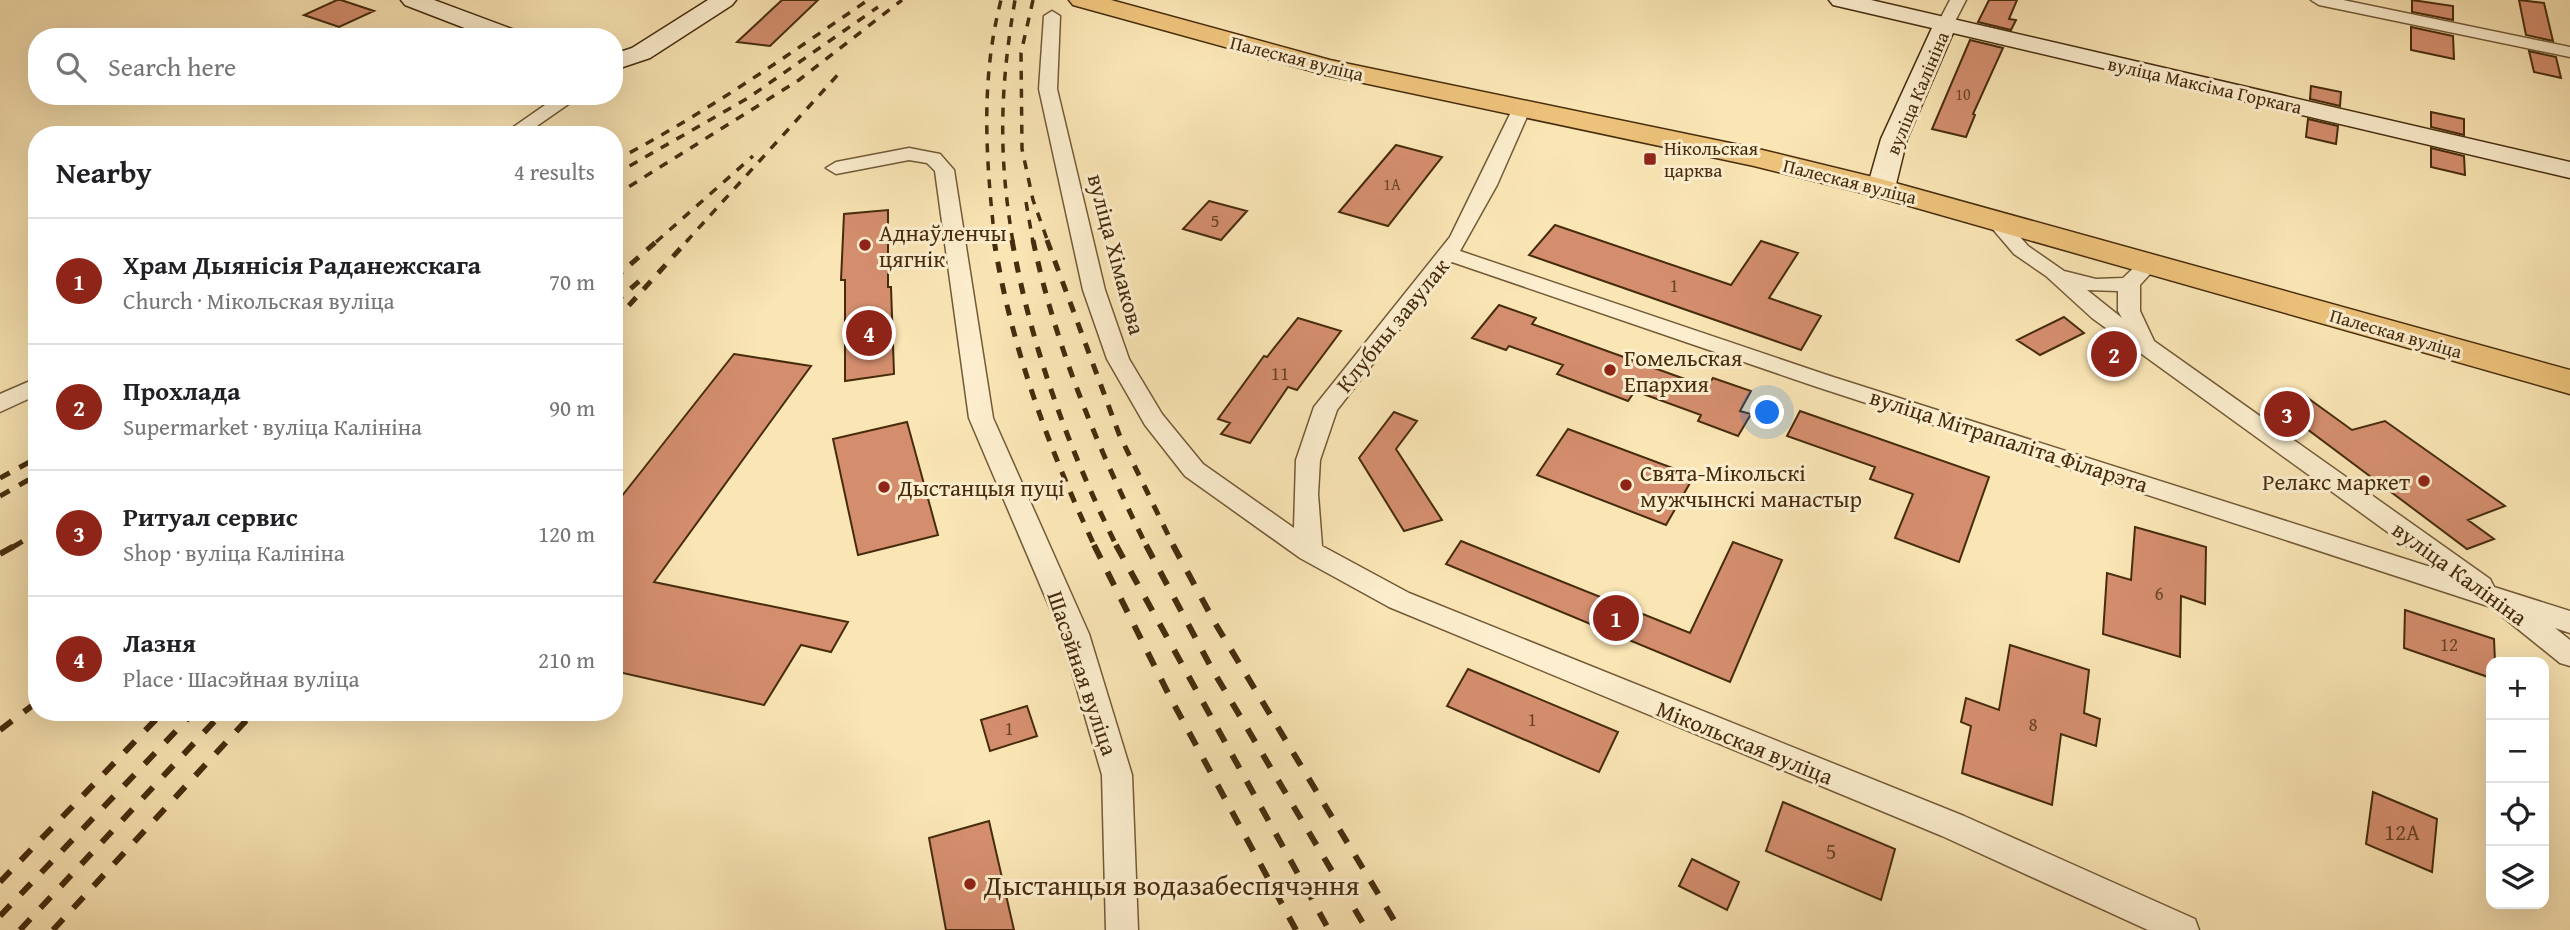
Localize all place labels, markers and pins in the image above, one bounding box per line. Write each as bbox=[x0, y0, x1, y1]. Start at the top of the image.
place label: Нікольская царква bbox=[1664, 134, 1758, 184]
marker: Нікольская царква bbox=[1642, 151, 1658, 167]
place label: Аднаўленчы цягнік bbox=[879, 216, 1007, 275]
marker: Аднаўленчы цягнік bbox=[857, 237, 873, 253]
pin: 4 bbox=[846, 307, 892, 359]
pin: 2 bbox=[2091, 328, 2137, 380]
place label: Гомельская Епархия bbox=[1624, 341, 1743, 400]
marker: Гомельская Епархия bbox=[1602, 362, 1618, 378]
pin: 3 bbox=[2264, 388, 2310, 440]
place label: Свята-Мікольскі мужчынскі манастыр bbox=[1640, 456, 1862, 515]
place label: Релакс маркет bbox=[2262, 465, 2410, 498]
place label: Дыстанцыя пуці bbox=[897, 471, 1065, 504]
marker: Релакс маркет bbox=[2416, 473, 2432, 489]
marker: Свята-Мікольскі мужчынскі манастыр bbox=[1618, 477, 1634, 493]
marker: Дыстанцыя пуці bbox=[876, 479, 892, 495]
pin: 1 bbox=[1593, 592, 1639, 644]
place label: Дыстанцыя водазабеспячэння bbox=[983, 864, 1360, 905]
marker: Дыстанцыя водазабеспячэння bbox=[962, 876, 978, 892]

